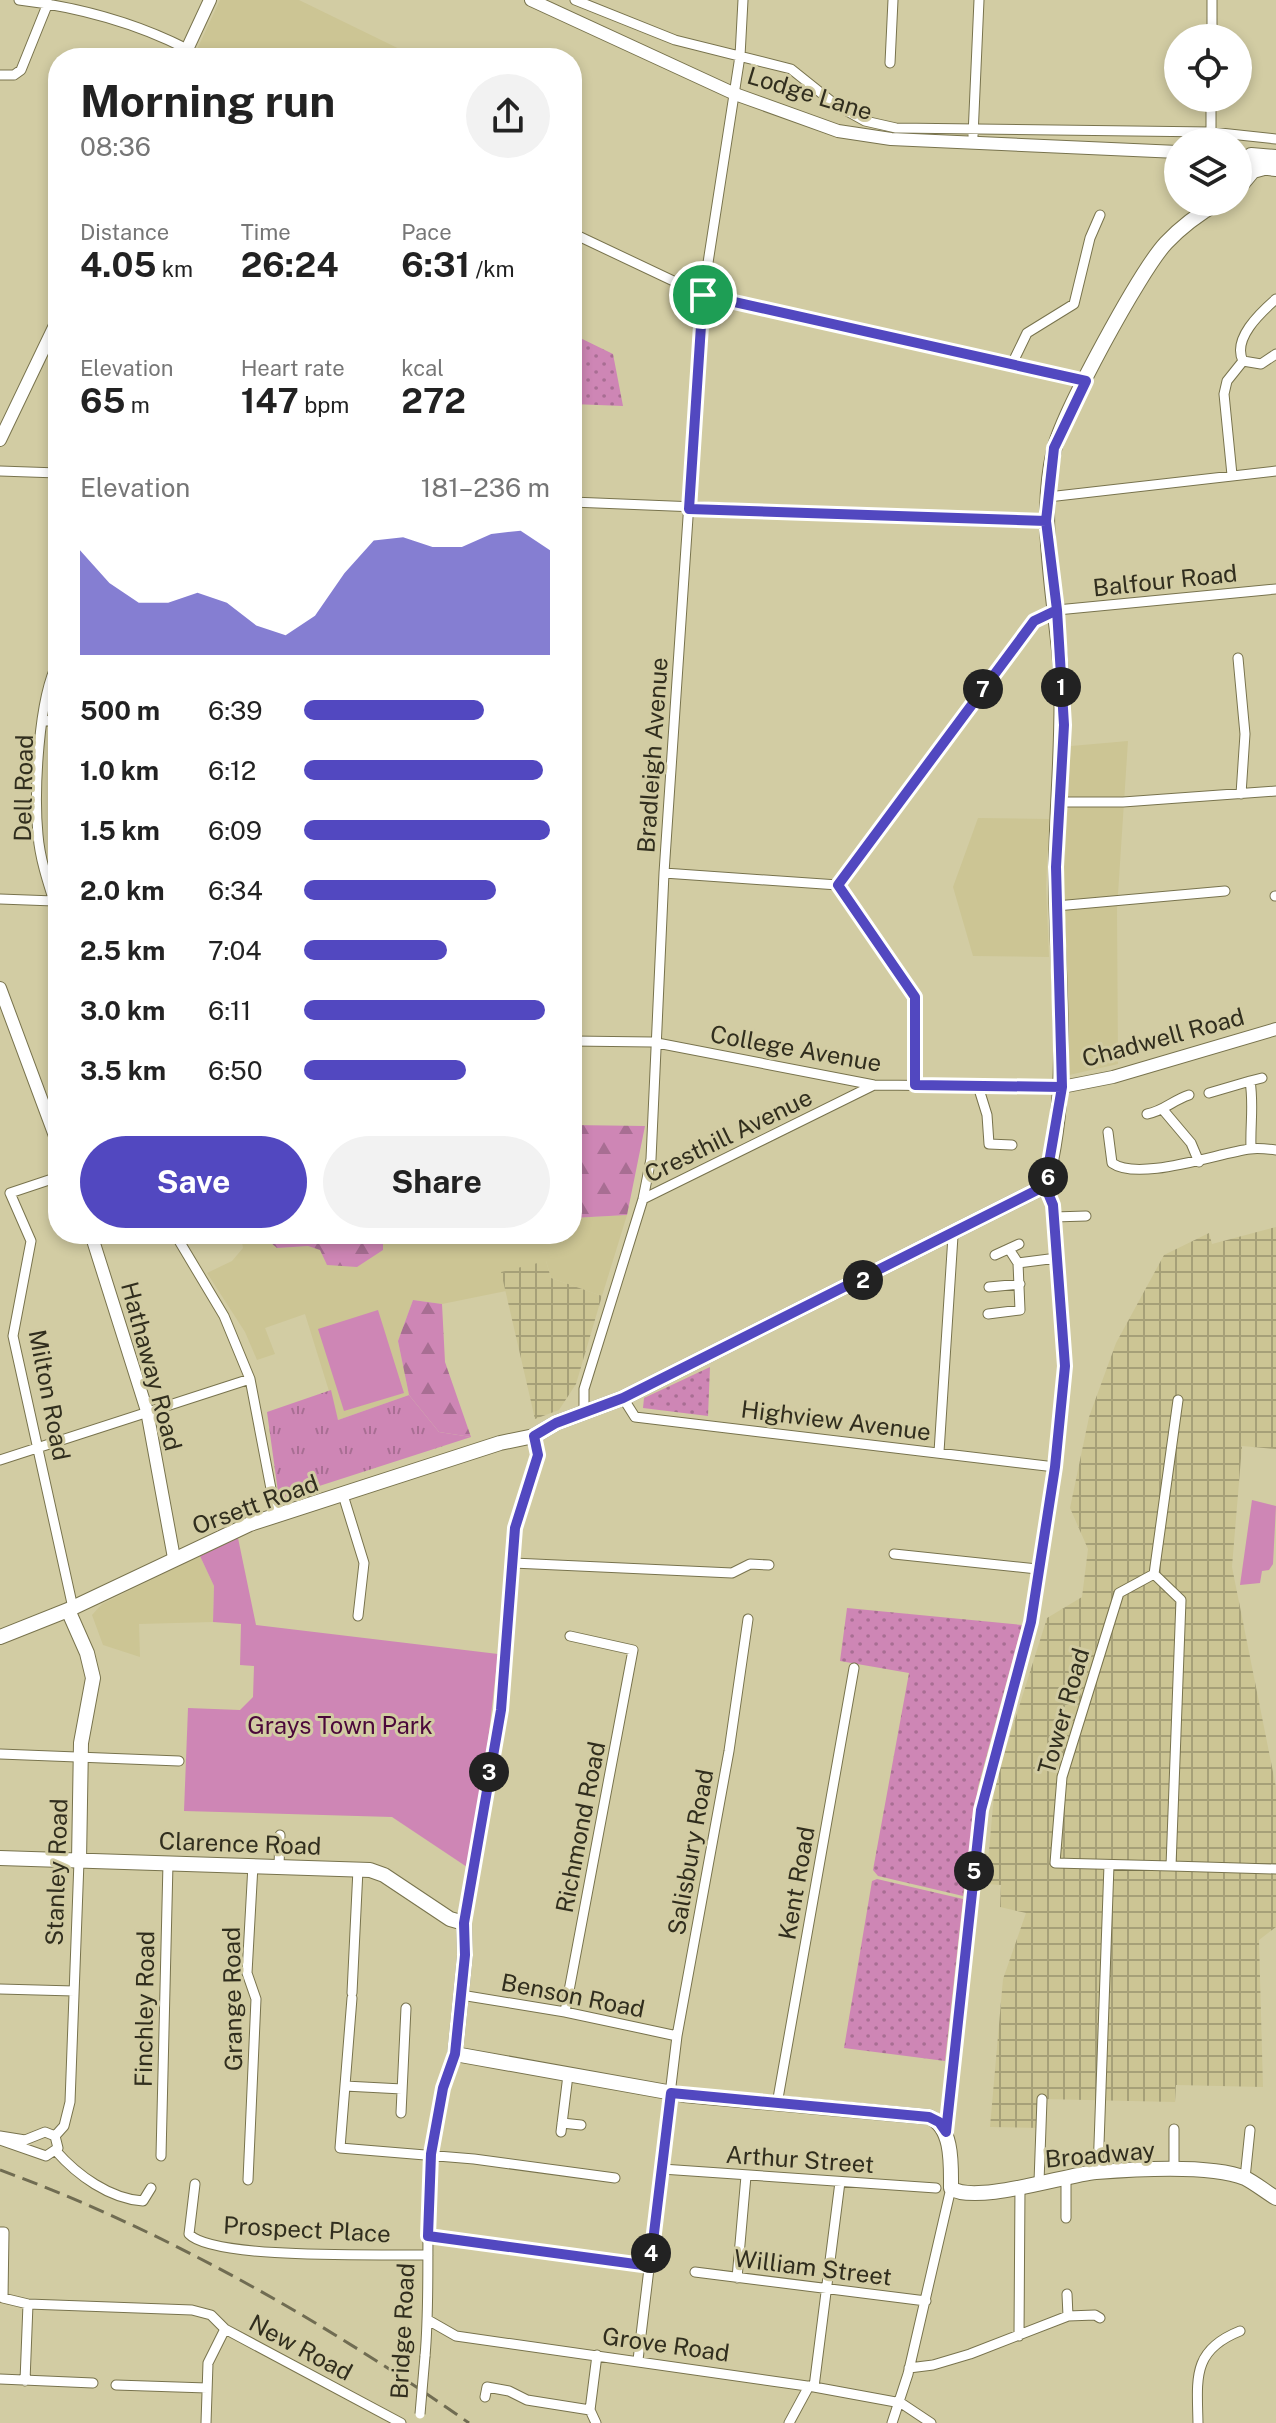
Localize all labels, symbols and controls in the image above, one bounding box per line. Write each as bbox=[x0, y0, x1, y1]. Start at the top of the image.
map controls bbox=[1164, 24, 1252, 216]
button: locate bbox=[1164, 24, 1252, 112]
street label: Lodge Lane bbox=[744, 61, 876, 125]
button: share bbox=[466, 74, 550, 158]
text: Morning run bbox=[80, 75, 335, 127]
button: layers bbox=[1164, 128, 1252, 216]
text: 08:36 bbox=[80, 131, 151, 162]
text: Distance bbox=[80, 219, 169, 245]
text: Time bbox=[241, 219, 291, 245]
text: Pace bbox=[401, 219, 452, 245]
text: 4.05 bbox=[80, 245, 156, 285]
text: 26:24 bbox=[241, 245, 338, 285]
text: 6:31 bbox=[401, 245, 470, 285]
text: km bbox=[156, 256, 193, 282]
text: /km bbox=[470, 256, 515, 282]
pin bbox=[669, 261, 737, 329]
icon: arrive bbox=[681, 273, 725, 317]
text: Elevation bbox=[80, 355, 173, 381]
text: Heart rate bbox=[241, 355, 345, 381]
text: kcal bbox=[401, 355, 444, 381]
text: 65 bbox=[80, 381, 125, 421]
text: 147 bbox=[241, 381, 299, 421]
text: 272 bbox=[401, 381, 466, 421]
text: m bbox=[125, 392, 150, 418]
text: bpm bbox=[299, 392, 349, 418]
text: Elevation bbox=[80, 472, 190, 503]
text: 181–236 m bbox=[421, 472, 550, 503]
street label: Balfour Road bbox=[1091, 558, 1239, 602]
street label: Bradleigh Avenue bbox=[631, 656, 673, 854]
pin: 1 bbox=[1041, 667, 1081, 707]
pin: 7 bbox=[963, 669, 1003, 709]
text: 1 bbox=[1056, 674, 1066, 700]
text: 7 bbox=[976, 676, 990, 702]
text: 500 m bbox=[80, 695, 160, 726]
text: 6:39 bbox=[208, 695, 263, 726]
street label: Dell Road bbox=[8, 734, 38, 842]
text: 1.0 km bbox=[80, 755, 159, 786]
text: 6:12 bbox=[208, 755, 256, 786]
text: 1.5 km bbox=[80, 815, 160, 846]
text: 6:09 bbox=[208, 815, 262, 846]
text: 2.0 km bbox=[80, 875, 165, 906]
text: 6:34 bbox=[208, 875, 263, 906]
text: 2.5 km bbox=[80, 935, 165, 966]
text: 7:04 bbox=[208, 935, 262, 966]
text: 3.0 km bbox=[80, 995, 165, 1026]
text: 6:11 bbox=[208, 995, 251, 1026]
street label: Chadwell Road bbox=[1079, 1002, 1247, 1072]
street label: College Avenue bbox=[708, 1019, 884, 1077]
text: 3.5 km bbox=[80, 1055, 166, 1086]
text: 6:50 bbox=[208, 1055, 263, 1086]
street label: Cresthill Avenue bbox=[640, 1082, 816, 1188]
button: Save bbox=[80, 1136, 307, 1228]
button: Share bbox=[323, 1136, 550, 1228]
pin: 6 bbox=[1028, 1157, 1068, 1197]
text: 6 bbox=[1041, 1164, 1055, 1190]
pin: 2 bbox=[843, 1260, 883, 1300]
text: 2 bbox=[856, 1267, 870, 1293]
street label: Hathaway Road bbox=[116, 1278, 188, 1454]
street label: Milton Road bbox=[24, 1327, 76, 1463]
street label: Highview Avenue bbox=[739, 1394, 933, 1446]
street label: Orsett Road bbox=[188, 1468, 322, 1540]
street label: Tower Road bbox=[1032, 1645, 1094, 1777]
park label: Grays Town Park bbox=[247, 1711, 433, 1739]
street label: Richmond Road bbox=[550, 1739, 610, 1915]
pin: 3 bbox=[469, 1752, 509, 1792]
text: 3 bbox=[482, 1759, 496, 1785]
street label: Salisbury Road bbox=[662, 1767, 718, 1937]
street label: Stanley Road bbox=[39, 1798, 73, 1946]
street label: Kent Road bbox=[772, 1824, 820, 1942]
street label: Clarence Road bbox=[158, 1826, 322, 1860]
pin: 5 bbox=[954, 1851, 994, 1891]
text: 5 bbox=[967, 1858, 981, 1884]
street label: Grange Road bbox=[217, 1927, 247, 2071]
street label: Finchley Road bbox=[129, 1931, 159, 2087]
street label: Benson Road bbox=[499, 1967, 647, 2023]
street label: Broadway bbox=[1044, 2135, 1156, 2173]
street label: Arthur Street bbox=[725, 2140, 875, 2178]
street label: Prospect Place bbox=[222, 2211, 392, 2247]
pin: 4 bbox=[631, 2233, 671, 2273]
text: 4 bbox=[644, 2240, 658, 2266]
street label: William Street bbox=[732, 2243, 894, 2291]
street label: Bridge Road bbox=[384, 2262, 420, 2400]
street label: New Road bbox=[245, 2308, 357, 2386]
street label: Grove Road bbox=[601, 2321, 731, 2367]

